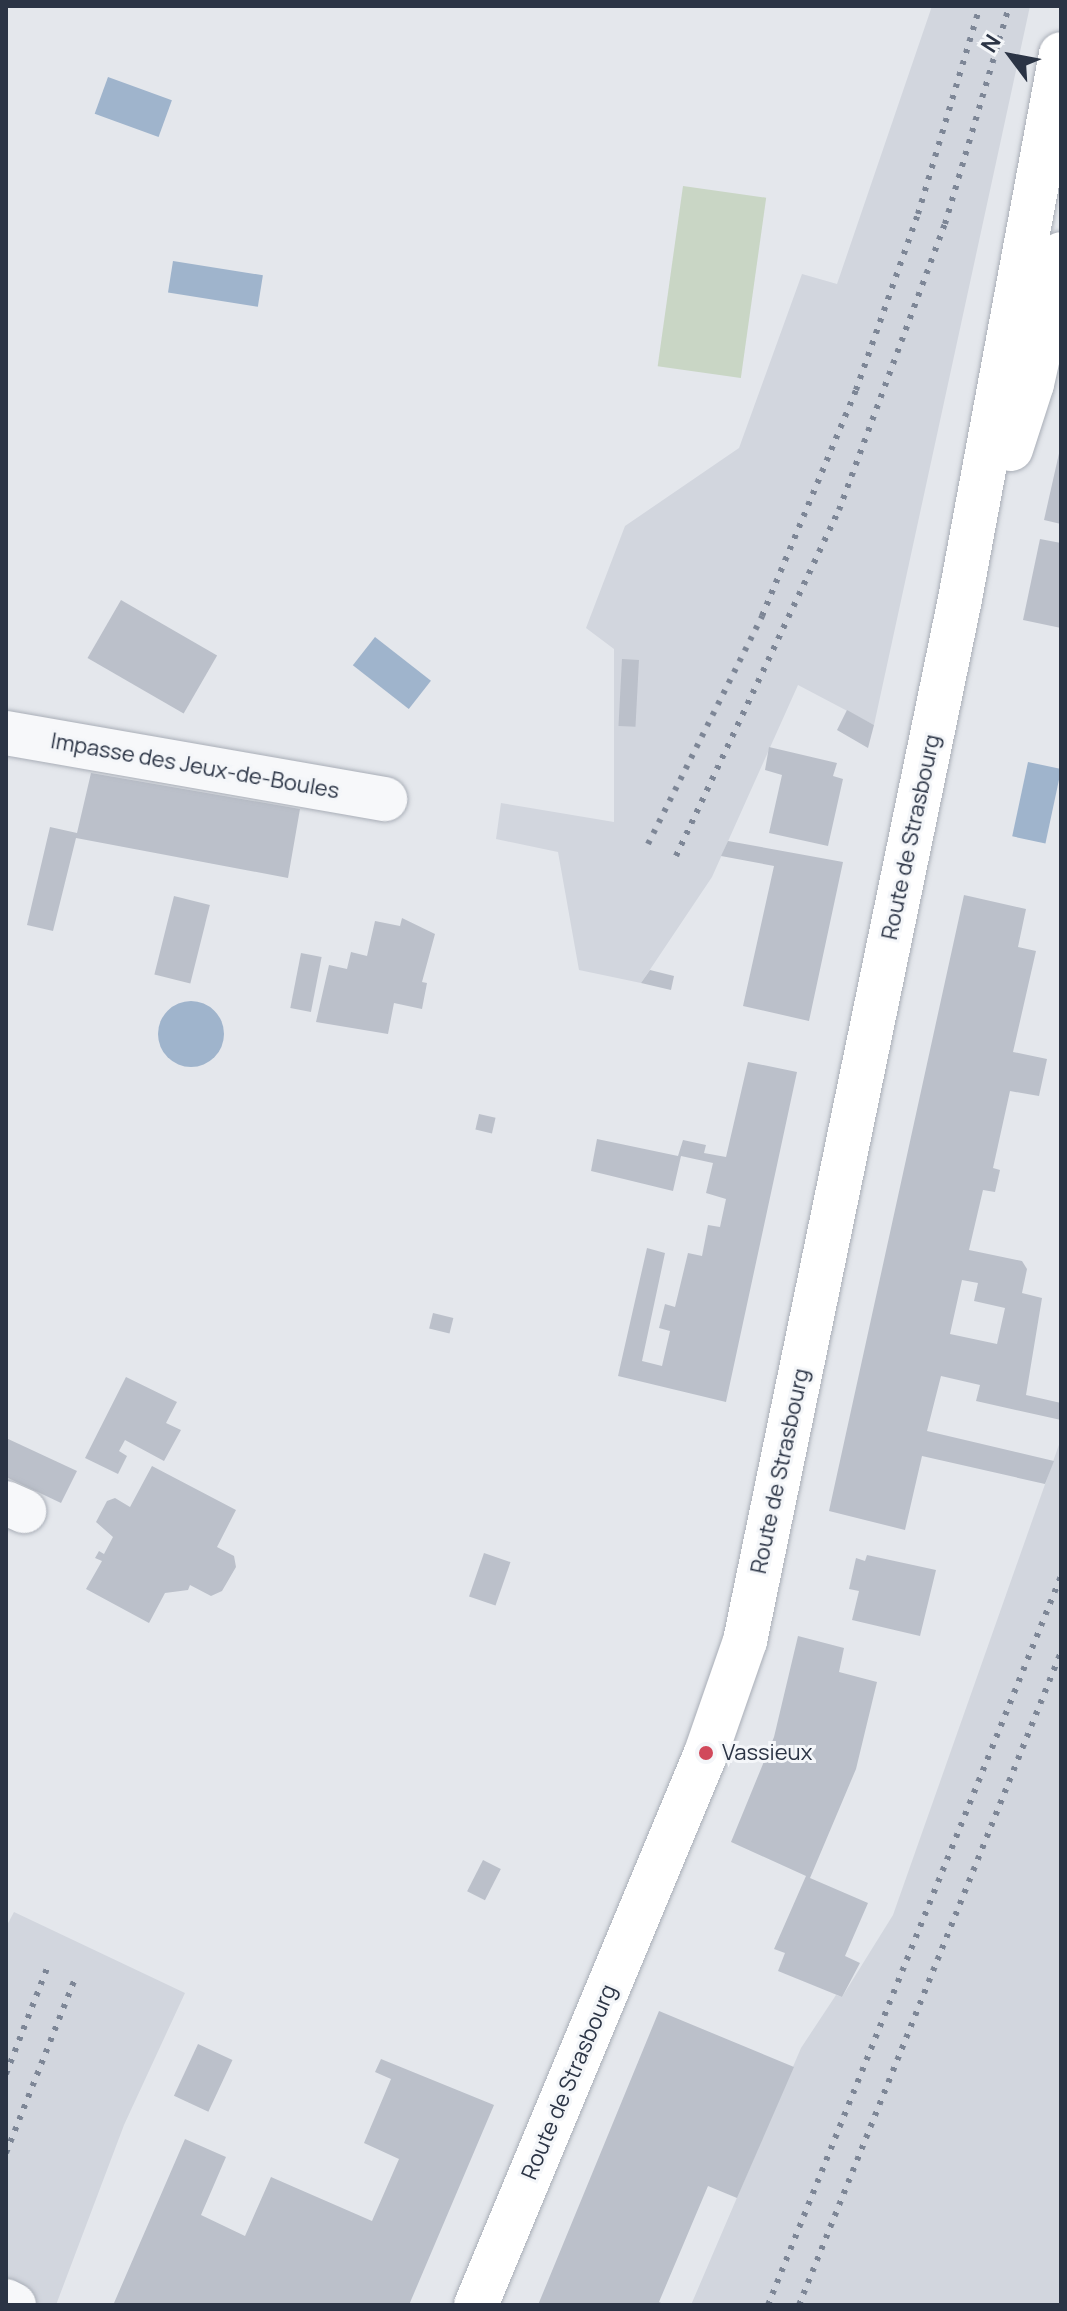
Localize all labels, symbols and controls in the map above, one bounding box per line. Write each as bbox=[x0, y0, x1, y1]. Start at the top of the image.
north arrow bbox=[971, 16, 1051, 96]
text: N bbox=[974, 29, 1008, 58]
street label: Impasse des Jeux-de-Boules bbox=[49, 728, 341, 804]
street label: Route de Strasbourg bbox=[876, 732, 946, 942]
street label: Route de Strasbourg bbox=[745, 1366, 815, 1576]
place label: Vassieux bbox=[722, 1740, 812, 1766]
marker: Vassieux bbox=[697, 1744, 715, 1762]
street label: Route de Strasbourg bbox=[516, 1981, 622, 2183]

